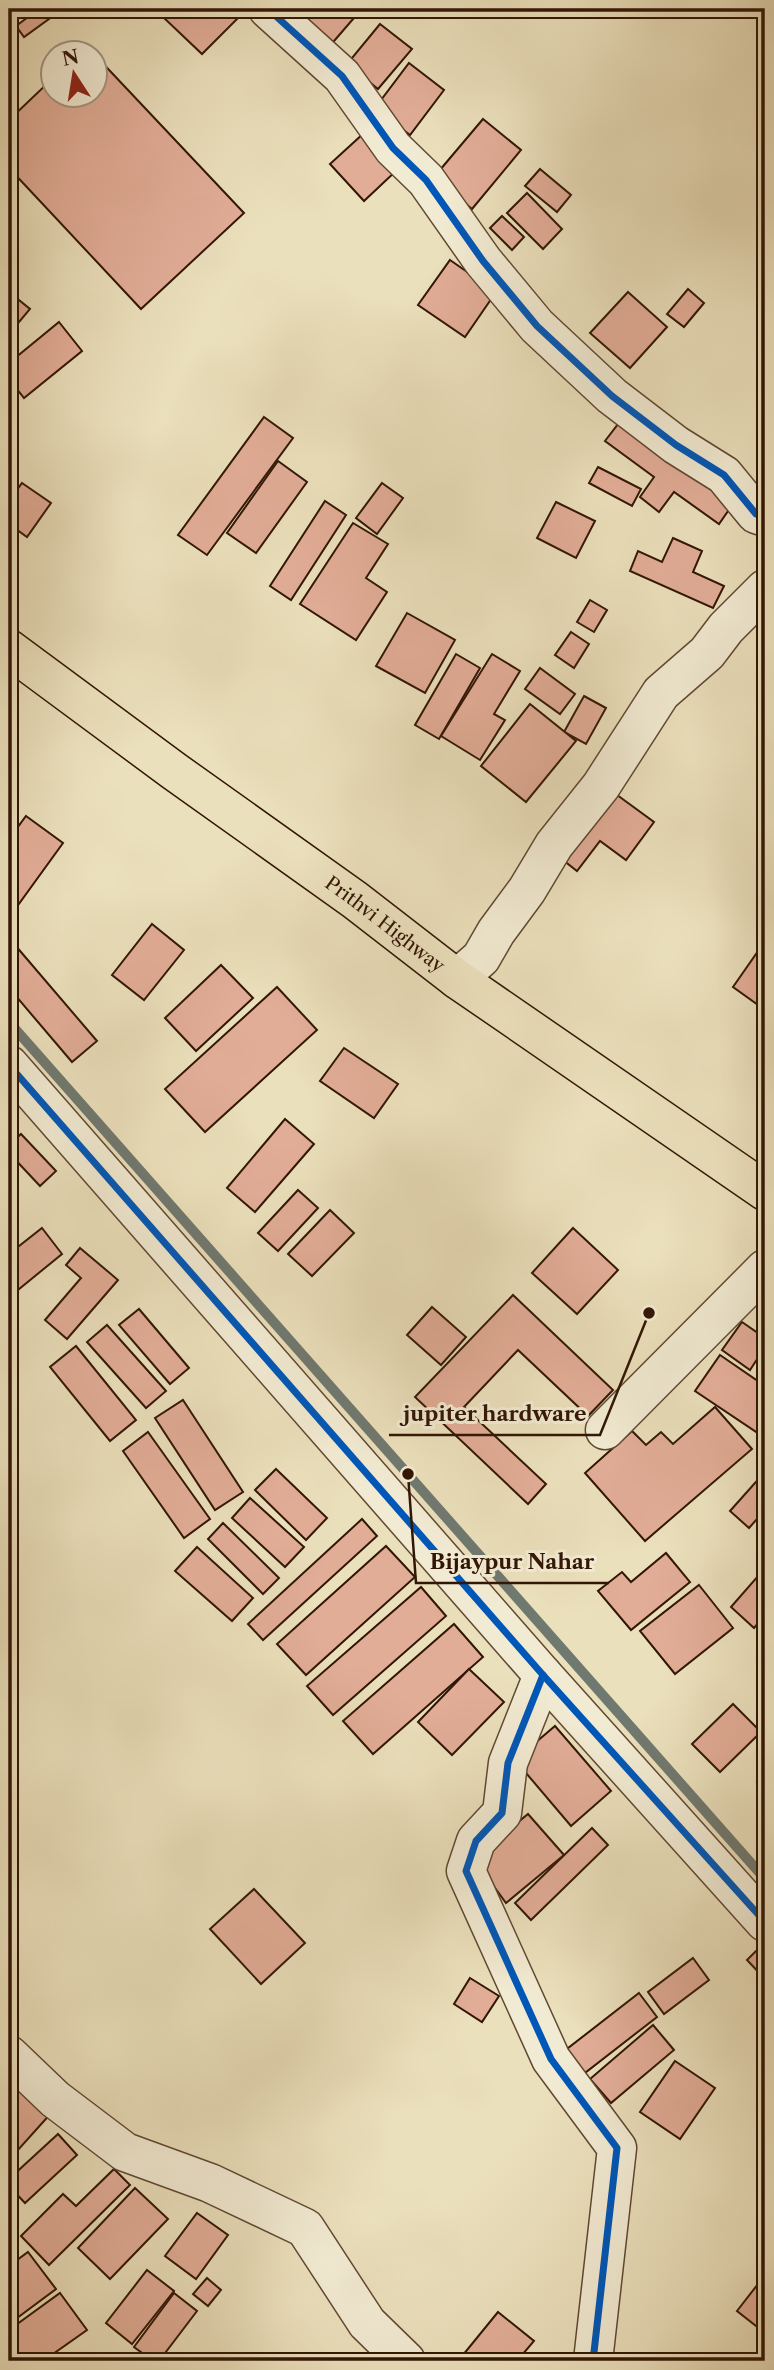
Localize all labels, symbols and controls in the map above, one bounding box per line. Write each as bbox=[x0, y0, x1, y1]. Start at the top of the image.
north arrow bbox=[38, 38, 108, 108]
text: N bbox=[60, 45, 81, 71]
street label: Prithvi Highway bbox=[321, 871, 450, 978]
callout: jupiter hardware bbox=[389, 1393, 600, 1435]
text: jupiter hardware bbox=[399, 1401, 587, 1426]
callout: Bijaypur Nahar bbox=[416, 1541, 609, 1583]
text: Bijaypur Nahar bbox=[430, 1549, 595, 1574]

